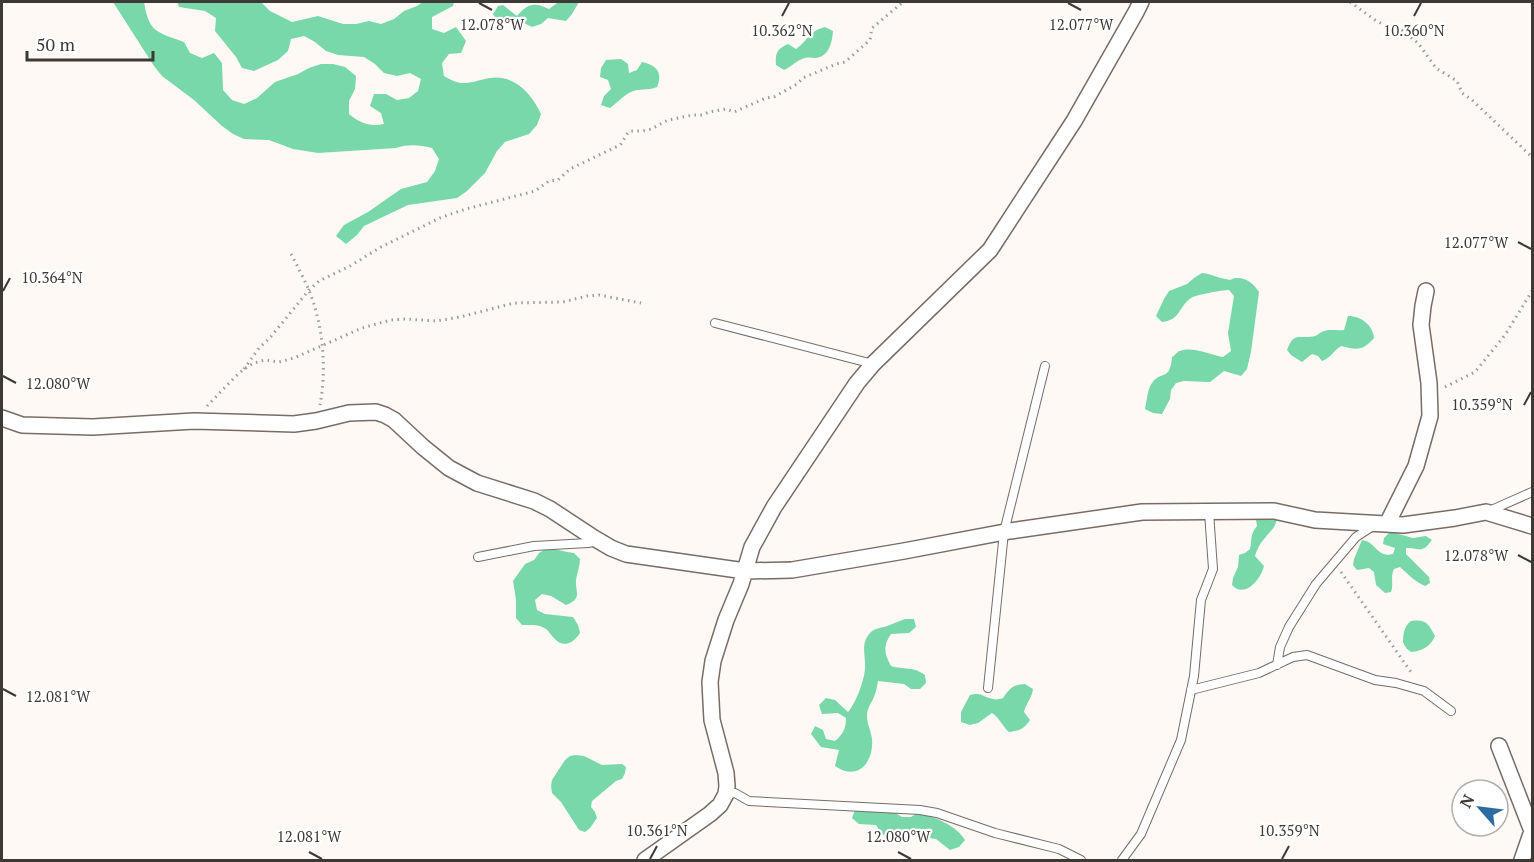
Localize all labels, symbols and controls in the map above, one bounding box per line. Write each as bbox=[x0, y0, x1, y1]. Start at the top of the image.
text: 12.078°W bbox=[460, 14, 525, 34]
text: 12.077°W bbox=[1049, 14, 1114, 34]
text: 10.362°N bbox=[751, 20, 813, 40]
text: 10.360°N bbox=[1383, 20, 1445, 40]
scale bar bbox=[27, 24, 153, 62]
text: 50 m bbox=[36, 32, 76, 56]
text: 12.077°W bbox=[1444, 232, 1509, 252]
text: 10.364°N bbox=[21, 267, 83, 287]
text: 12.080°W bbox=[26, 373, 91, 393]
text: 10.359°N bbox=[1451, 394, 1513, 414]
text: 12.078°W bbox=[1444, 545, 1509, 565]
text: 12.081°W bbox=[26, 686, 91, 706]
north arrow bbox=[1450, 778, 1510, 838]
text: N bbox=[1454, 790, 1479, 811]
text: 10.361°N bbox=[626, 820, 688, 840]
text: 10.359°N bbox=[1258, 820, 1320, 840]
text: 12.081°W bbox=[277, 826, 342, 846]
text: 12.080°W bbox=[866, 826, 931, 846]

